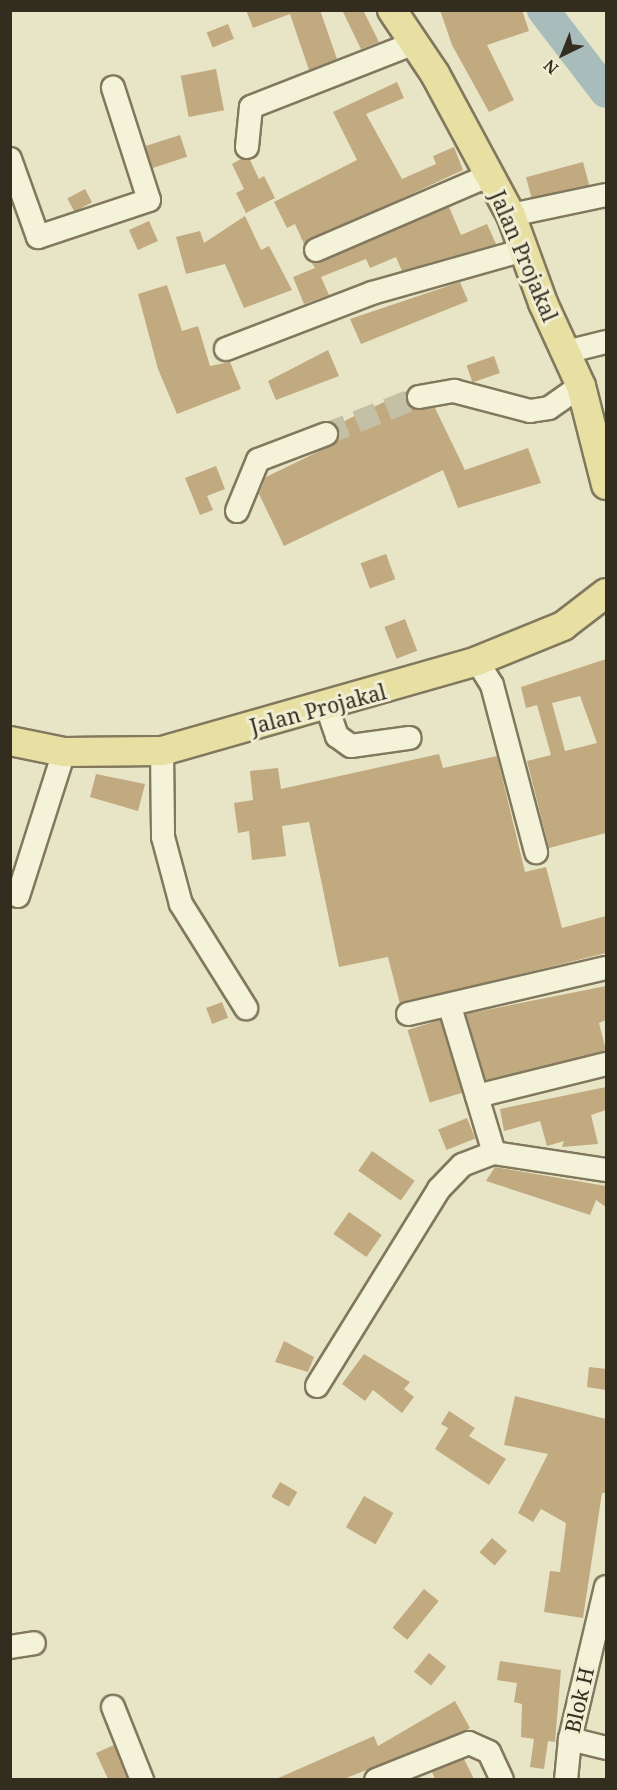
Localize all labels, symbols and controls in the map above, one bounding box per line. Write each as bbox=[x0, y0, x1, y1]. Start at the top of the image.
north arrow bbox=[533, 24, 593, 84]
text: N bbox=[539, 55, 563, 80]
street label: Jalan Projakal bbox=[485, 187, 563, 325]
street label: Jalan Projakal bbox=[247, 679, 389, 739]
street label: Blok H bbox=[559, 1665, 599, 1735]

